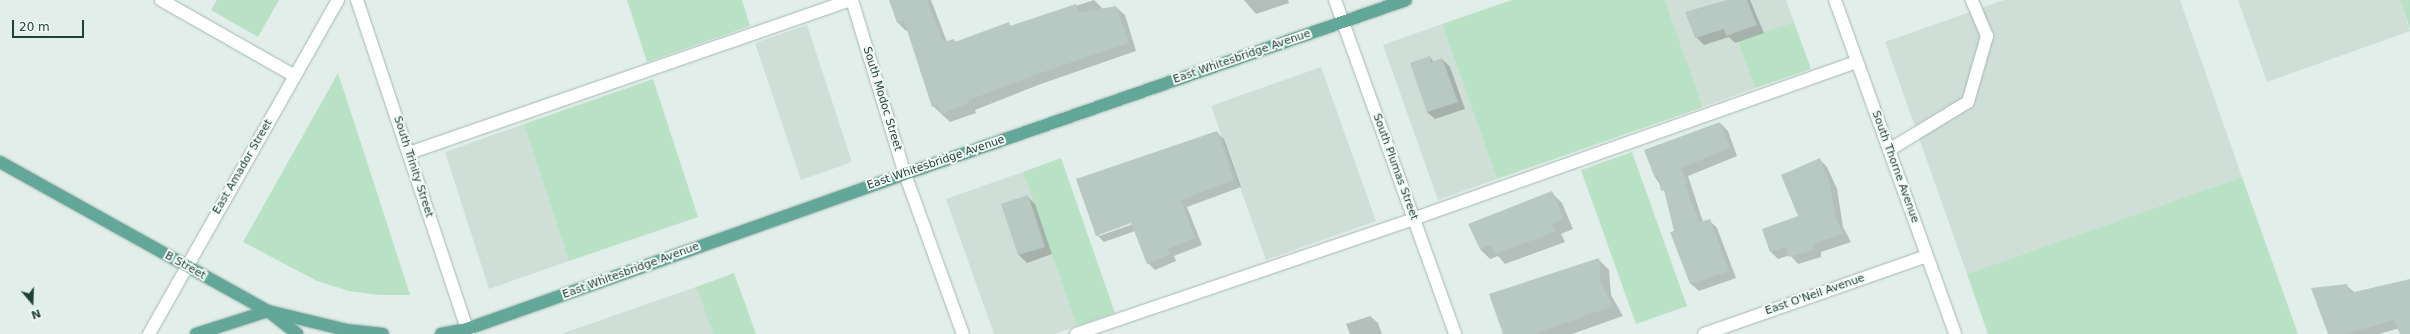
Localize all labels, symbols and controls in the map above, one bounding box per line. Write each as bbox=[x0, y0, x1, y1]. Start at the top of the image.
scale bar bbox=[14, 12, 86, 38]
text: 20 m bbox=[19, 20, 50, 34]
street label: East Whitesbridge Avenue bbox=[1171, 27, 1313, 87]
street label: South Modoc Street bbox=[860, 45, 904, 153]
street label: South Thorne Avenue bbox=[1869, 109, 1921, 225]
street label: South Plumas Street bbox=[1370, 112, 1420, 222]
street label: South Trinity Street bbox=[390, 115, 436, 219]
street label: East Amador Street bbox=[210, 117, 276, 217]
street label: East Whitesbridge Avenue bbox=[865, 133, 1007, 193]
street label: East Whitesbridge Avenue bbox=[561, 240, 701, 302]
street label: B Street bbox=[162, 249, 208, 283]
street label: East O'Neil Avenue bbox=[1764, 272, 1866, 318]
north arrow bbox=[12, 282, 52, 322]
text: N bbox=[30, 306, 43, 321]

